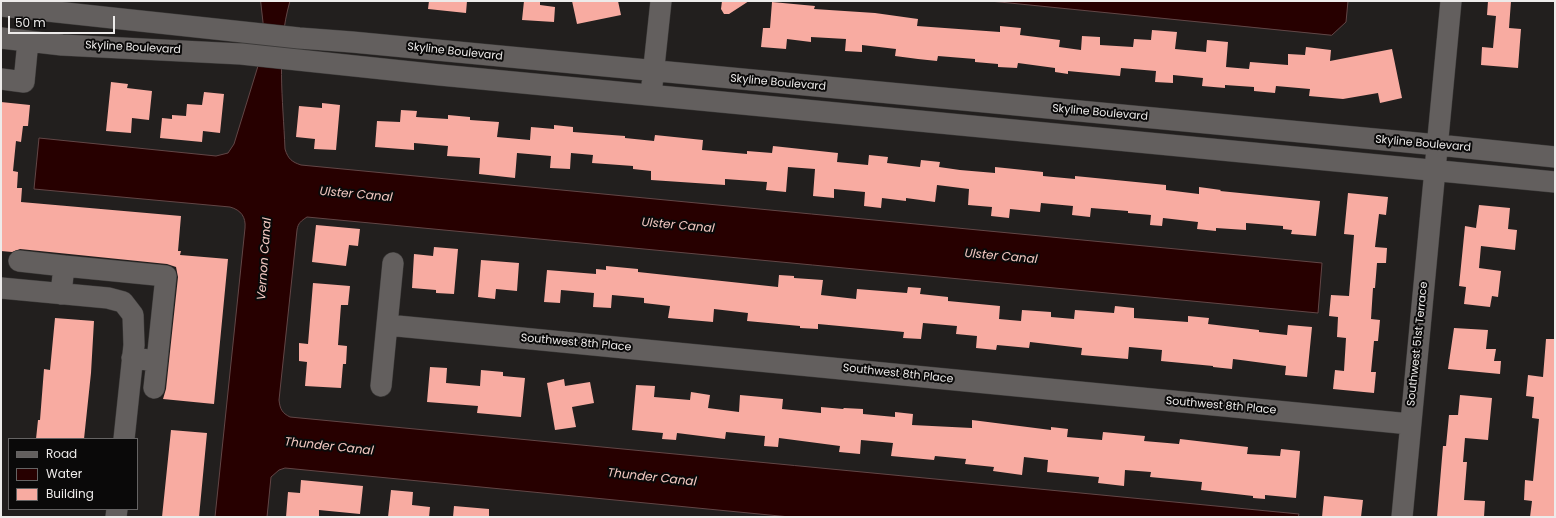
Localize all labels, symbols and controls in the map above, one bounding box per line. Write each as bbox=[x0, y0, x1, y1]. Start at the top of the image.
scale bar bbox=[10, 8, 117, 34]
text: 50 m bbox=[15, 14, 46, 31]
street label: Skyline Boulevard bbox=[85, 39, 181, 57]
street label: Skyline Boulevard bbox=[407, 40, 503, 64]
street label: Skyline Boulevard bbox=[730, 72, 826, 94]
street label: Skyline Boulevard bbox=[1052, 102, 1148, 124]
street label: Skyline Boulevard bbox=[1375, 133, 1471, 155]
water label: Ulster Canal bbox=[319, 185, 393, 205]
water label: Ulster Canal bbox=[641, 216, 715, 236]
water label: Vernon Canal bbox=[255, 217, 275, 301]
water label: Ulster Canal bbox=[964, 247, 1038, 267]
street label: Southwest 51st Terrace bbox=[1405, 281, 1431, 407]
street label: Southwest 8th Place bbox=[520, 332, 632, 354]
street label: Southwest 8th Place bbox=[842, 362, 954, 386]
street label: Southwest 8th Place bbox=[1165, 395, 1277, 417]
water label: Thunder Canal bbox=[284, 435, 374, 459]
legend bbox=[8, 438, 138, 510]
text: Road bbox=[46, 445, 77, 462]
text: Water bbox=[46, 465, 82, 482]
water label: Thunder Canal bbox=[607, 466, 697, 490]
text: Building bbox=[46, 485, 94, 502]

